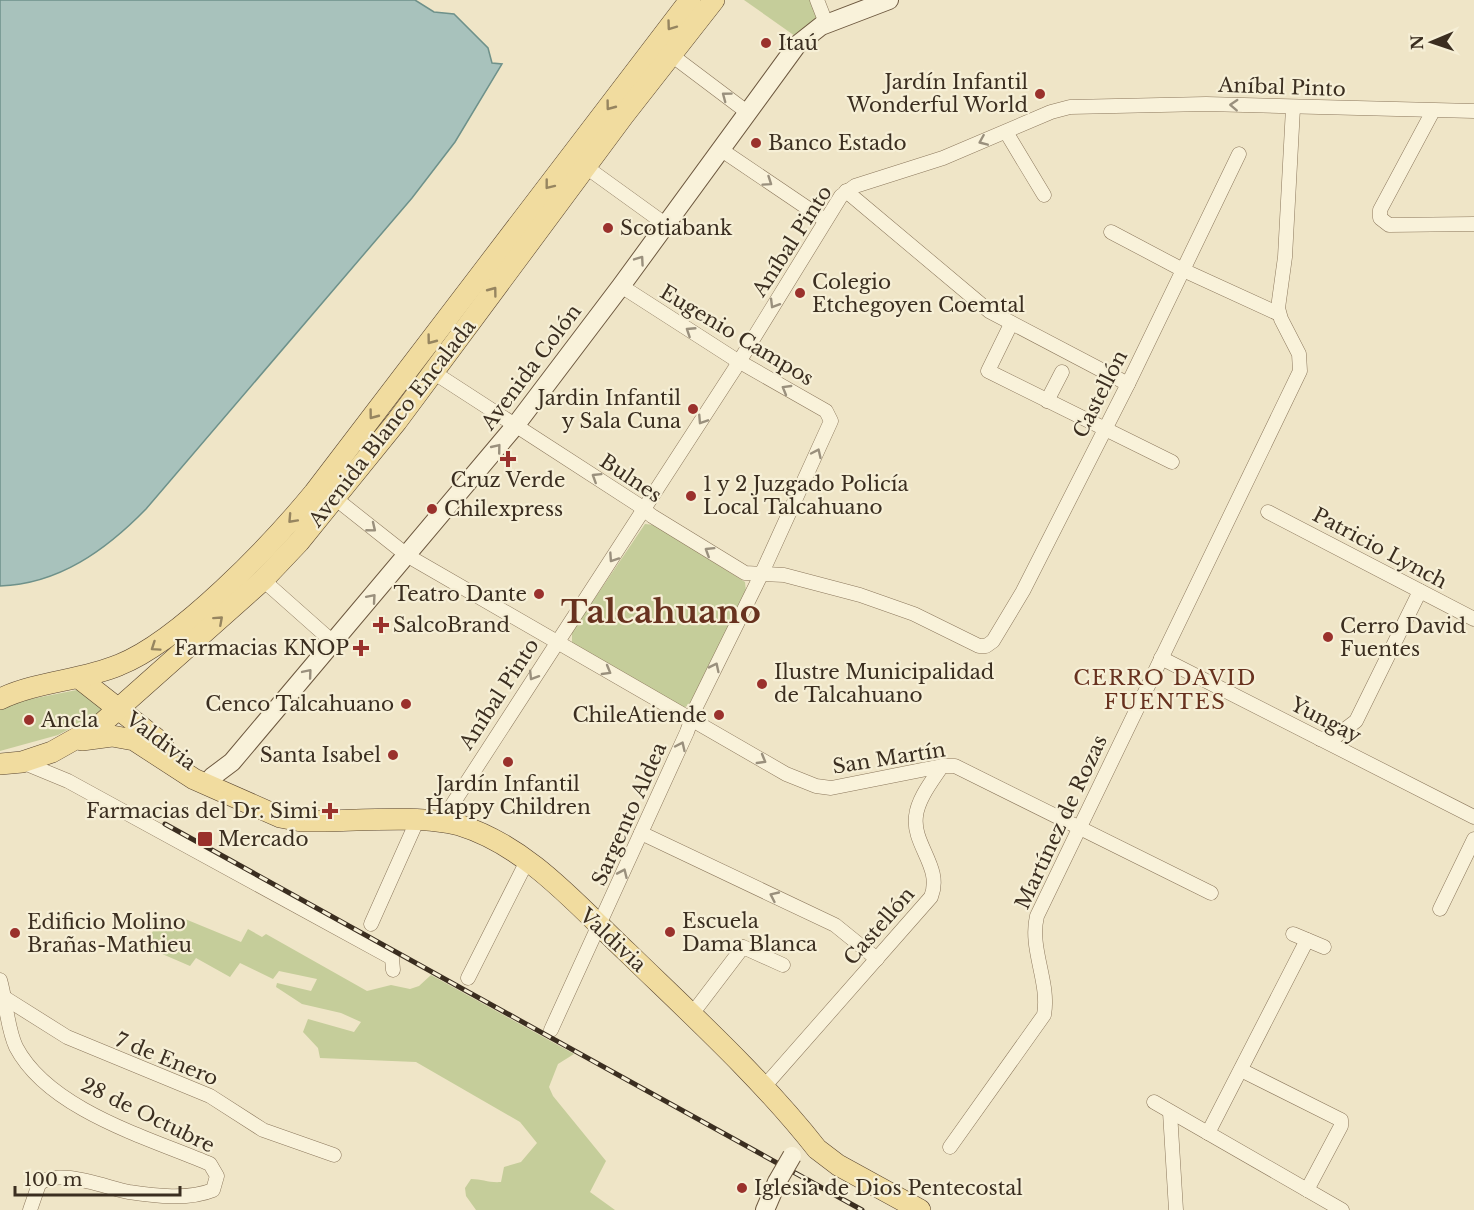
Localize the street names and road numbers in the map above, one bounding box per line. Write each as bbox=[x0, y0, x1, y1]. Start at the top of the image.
street label: Aníbal Pinto bbox=[1217, 73, 1346, 101]
street label: Aníbal Pinto bbox=[747, 181, 837, 302]
street label: Eugenio Campos bbox=[656, 280, 818, 390]
street label: Avenida Colón bbox=[475, 299, 586, 435]
street label: Avenida Blanco Encalada bbox=[303, 314, 481, 532]
street label: Castellón bbox=[1068, 346, 1132, 442]
street label: Bulnes bbox=[595, 449, 667, 507]
street label: Patricio Lynch bbox=[1309, 502, 1452, 594]
street label: Aníbal Pinto bbox=[454, 634, 544, 755]
street label: Yungay bbox=[1286, 692, 1366, 748]
street label: Valdivia bbox=[120, 706, 202, 776]
street label: Martínez de Rozas bbox=[1010, 731, 1112, 913]
street label: San Martín bbox=[831, 737, 947, 779]
street label: Sargento Aldea bbox=[587, 738, 672, 889]
street label: Castellón bbox=[839, 882, 919, 970]
street label: Valdivia bbox=[574, 903, 652, 977]
street label: 7 de Enero bbox=[112, 1028, 222, 1090]
street label: 28 de Octubre bbox=[77, 1072, 219, 1158]

